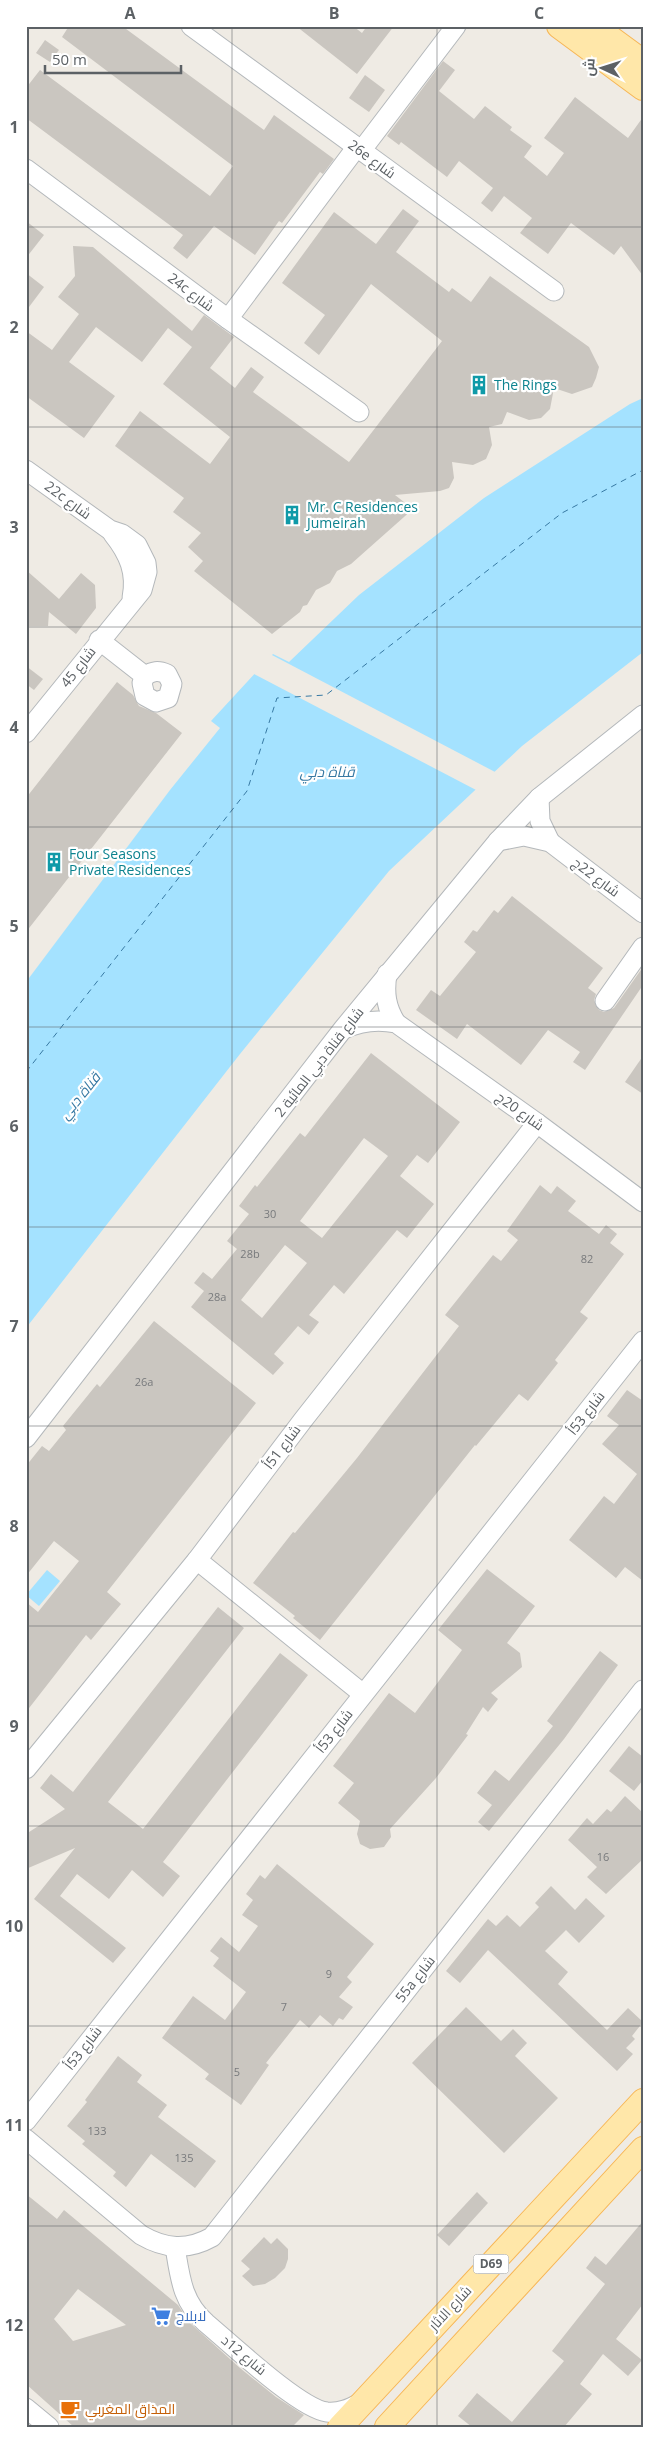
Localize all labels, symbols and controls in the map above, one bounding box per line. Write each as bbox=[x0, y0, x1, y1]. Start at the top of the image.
text: A bbox=[124, 2, 136, 24]
text: B bbox=[329, 2, 339, 24]
text: C bbox=[534, 2, 544, 24]
scale bar bbox=[45, 42, 181, 74]
north arrow bbox=[576, 42, 626, 92]
text: 50 m bbox=[52, 49, 87, 69]
text: ش bbox=[578, 57, 599, 77]
text: 1 bbox=[9, 116, 19, 138]
street label: 26e شارع bbox=[345, 135, 400, 182]
street label: 24c شارع bbox=[164, 268, 218, 315]
text: 2 bbox=[9, 316, 19, 338]
building icon: The Rings bbox=[468, 374, 490, 396]
place label: The Rings bbox=[494, 375, 557, 394]
street label: 22c شارع bbox=[41, 476, 96, 523]
place label: Mr. C Residences Jumeirah bbox=[305, 497, 418, 532]
building icon: Mr. C Residences Jumeirah bbox=[281, 504, 303, 526]
text: 3 bbox=[9, 516, 19, 538]
street label: شارع 45 bbox=[56, 642, 99, 691]
text: 4 bbox=[9, 716, 19, 738]
water label: قناة دبي bbox=[299, 761, 355, 784]
place label: Four Seasons Private Residences bbox=[69, 844, 191, 879]
building icon: Four Seasons Private Residences bbox=[43, 851, 65, 873]
street label: شارع 22ج bbox=[569, 852, 624, 901]
text: 5 bbox=[9, 915, 19, 937]
street label: شارع قناة دبي المائية 2 bbox=[270, 1003, 370, 1122]
water label: قناة دبي bbox=[54, 1067, 107, 1125]
street label: شارع 20ج bbox=[492, 1087, 548, 1134]
text: 6 bbox=[9, 1115, 19, 1137]
house number: 30 bbox=[264, 1206, 276, 1221]
house number: 28b bbox=[240, 1246, 260, 1261]
house number: 82 bbox=[581, 1251, 593, 1266]
house number: 28a bbox=[208, 1289, 226, 1304]
text: 7 bbox=[9, 1315, 19, 1337]
house number: 26a bbox=[135, 1374, 153, 1389]
street label: شارع 53أ bbox=[563, 1387, 609, 1438]
street label: شارع 51أ bbox=[259, 1421, 304, 1473]
text: 8 bbox=[9, 1515, 19, 1537]
street label: شارع 53أ bbox=[311, 1705, 357, 1756]
text: 9 bbox=[9, 1715, 19, 1737]
house number: 16 bbox=[597, 1849, 609, 1864]
text: 10 bbox=[5, 1915, 23, 1937]
street label: 55a شارع bbox=[390, 1951, 439, 2006]
house number: 9 bbox=[326, 1966, 332, 1981]
house number: 7 bbox=[281, 1999, 287, 2014]
street label: شارع 53أ bbox=[60, 2022, 106, 2073]
house number: 5 bbox=[234, 2064, 240, 2079]
text: 11 bbox=[5, 2114, 23, 2136]
house number: 133 bbox=[88, 2123, 106, 2138]
house number: 135 bbox=[175, 2150, 193, 2165]
road number: D69 bbox=[474, 2254, 508, 2274]
street label: شارع الاثار bbox=[423, 2281, 475, 2335]
supermarket icon: لابلاج bbox=[150, 2305, 172, 2327]
place label: لابلاج bbox=[176, 2306, 206, 2325]
text: 12 bbox=[5, 2314, 23, 2336]
street label: شارع 12د bbox=[218, 2330, 271, 2379]
cafe icon: المذاق المغربي bbox=[59, 2398, 81, 2420]
place label: المذاق المغربي bbox=[85, 2399, 175, 2421]

